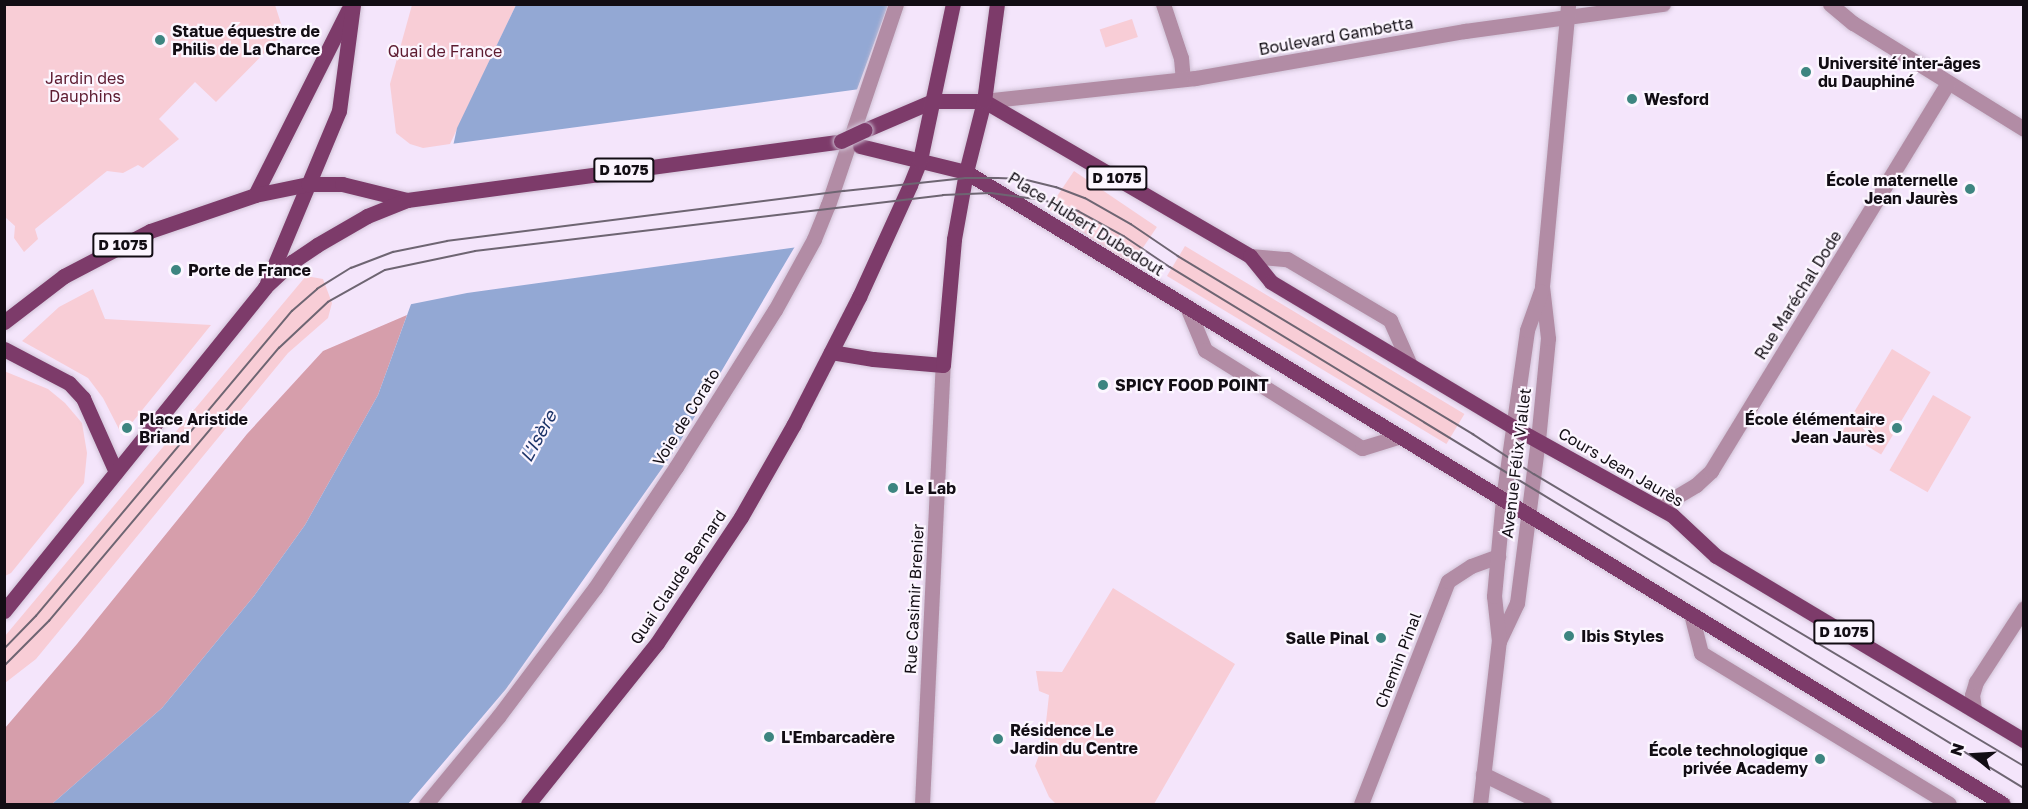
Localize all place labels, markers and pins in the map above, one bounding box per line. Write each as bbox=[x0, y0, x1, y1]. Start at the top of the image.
place label: Statue équestre de Philis de La Charce bbox=[172, 21, 320, 59]
marker: Statue équestre de Philis de La Charce bbox=[153, 33, 167, 47]
place label: Université inter-âges du Dauphiné bbox=[1818, 53, 1981, 91]
marker: Université inter-âges du Dauphiné bbox=[1799, 65, 1813, 79]
place label: Wesford bbox=[1644, 89, 1709, 109]
marker: Wesford bbox=[1625, 92, 1639, 106]
place label: École maternelle Jean Jaurès bbox=[1826, 170, 1958, 208]
marker: École maternelle Jean Jaurès bbox=[1963, 182, 1977, 196]
place label: Porte de France bbox=[188, 260, 311, 280]
marker: Porte de France bbox=[169, 263, 183, 277]
place label: SPICY FOOD POINT bbox=[1115, 375, 1269, 395]
marker: SPICY FOOD POINT bbox=[1096, 378, 1110, 392]
place label: Place Aristide Briand bbox=[139, 409, 248, 447]
place label: École élémentaire Jean Jaurès bbox=[1745, 409, 1885, 447]
marker: Place Aristide Briand bbox=[120, 421, 134, 435]
marker: École élémentaire Jean Jaurès bbox=[1890, 421, 1904, 435]
place label: Le Lab bbox=[905, 478, 956, 498]
marker: Le Lab bbox=[886, 481, 900, 495]
place label: Ibis Styles bbox=[1581, 626, 1664, 646]
place label: Salle Pinal bbox=[1285, 628, 1369, 648]
marker: Ibis Styles bbox=[1562, 629, 1576, 643]
marker: Salle Pinal bbox=[1374, 631, 1388, 645]
place label: Résidence Le Jardin du Centre bbox=[1010, 720, 1138, 758]
place label: L'Embarcadère bbox=[781, 727, 895, 747]
marker: L'Embarcadère bbox=[762, 730, 776, 744]
marker: Résidence Le Jardin du Centre bbox=[991, 732, 1005, 746]
place label: École technologique privée Academy bbox=[1649, 740, 1808, 778]
marker: École technologique privée Academy bbox=[1813, 752, 1827, 766]

